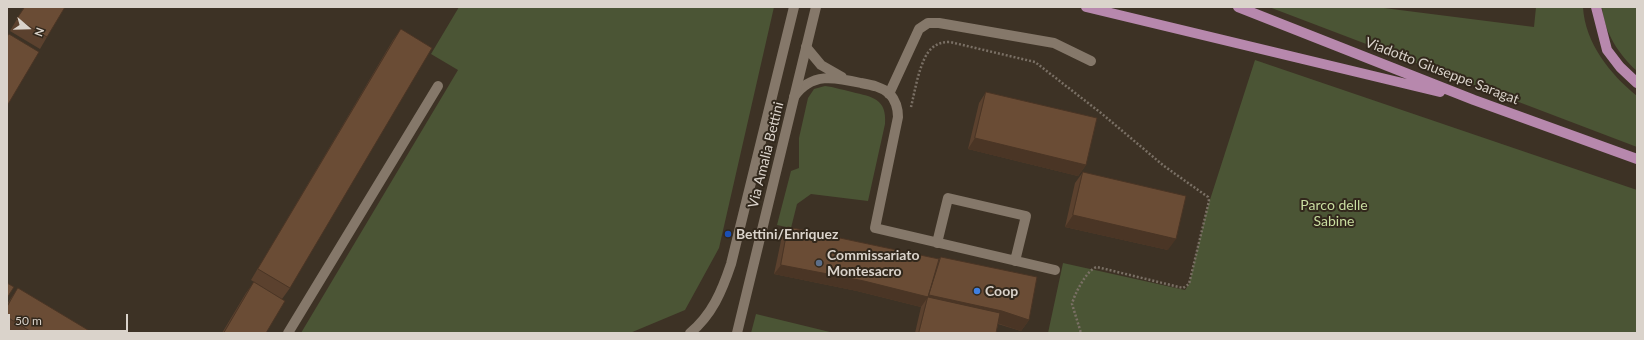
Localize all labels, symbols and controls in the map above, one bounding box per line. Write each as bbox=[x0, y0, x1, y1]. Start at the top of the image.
north arrow bbox=[8, 8, 48, 48]
text: N bbox=[32, 26, 47, 38]
street label: Viadotto Giuseppe Saragat bbox=[1363, 34, 1521, 108]
street label: Via Amalia Bettini bbox=[745, 100, 787, 210]
park label: Parco delle Sabine bbox=[1300, 197, 1368, 230]
place label: Bettini/Enriquez bbox=[736, 226, 838, 242]
marker: Bettini/Enriquez bbox=[723, 229, 733, 239]
place label: Commissariato Montesacro bbox=[827, 247, 920, 280]
marker: Commissariato Montesacro bbox=[814, 258, 824, 268]
place label: Coop bbox=[985, 283, 1018, 299]
marker: Coop bbox=[972, 286, 982, 296]
scale bar bbox=[10, 306, 130, 332]
text: 50 m bbox=[15, 313, 42, 328]

